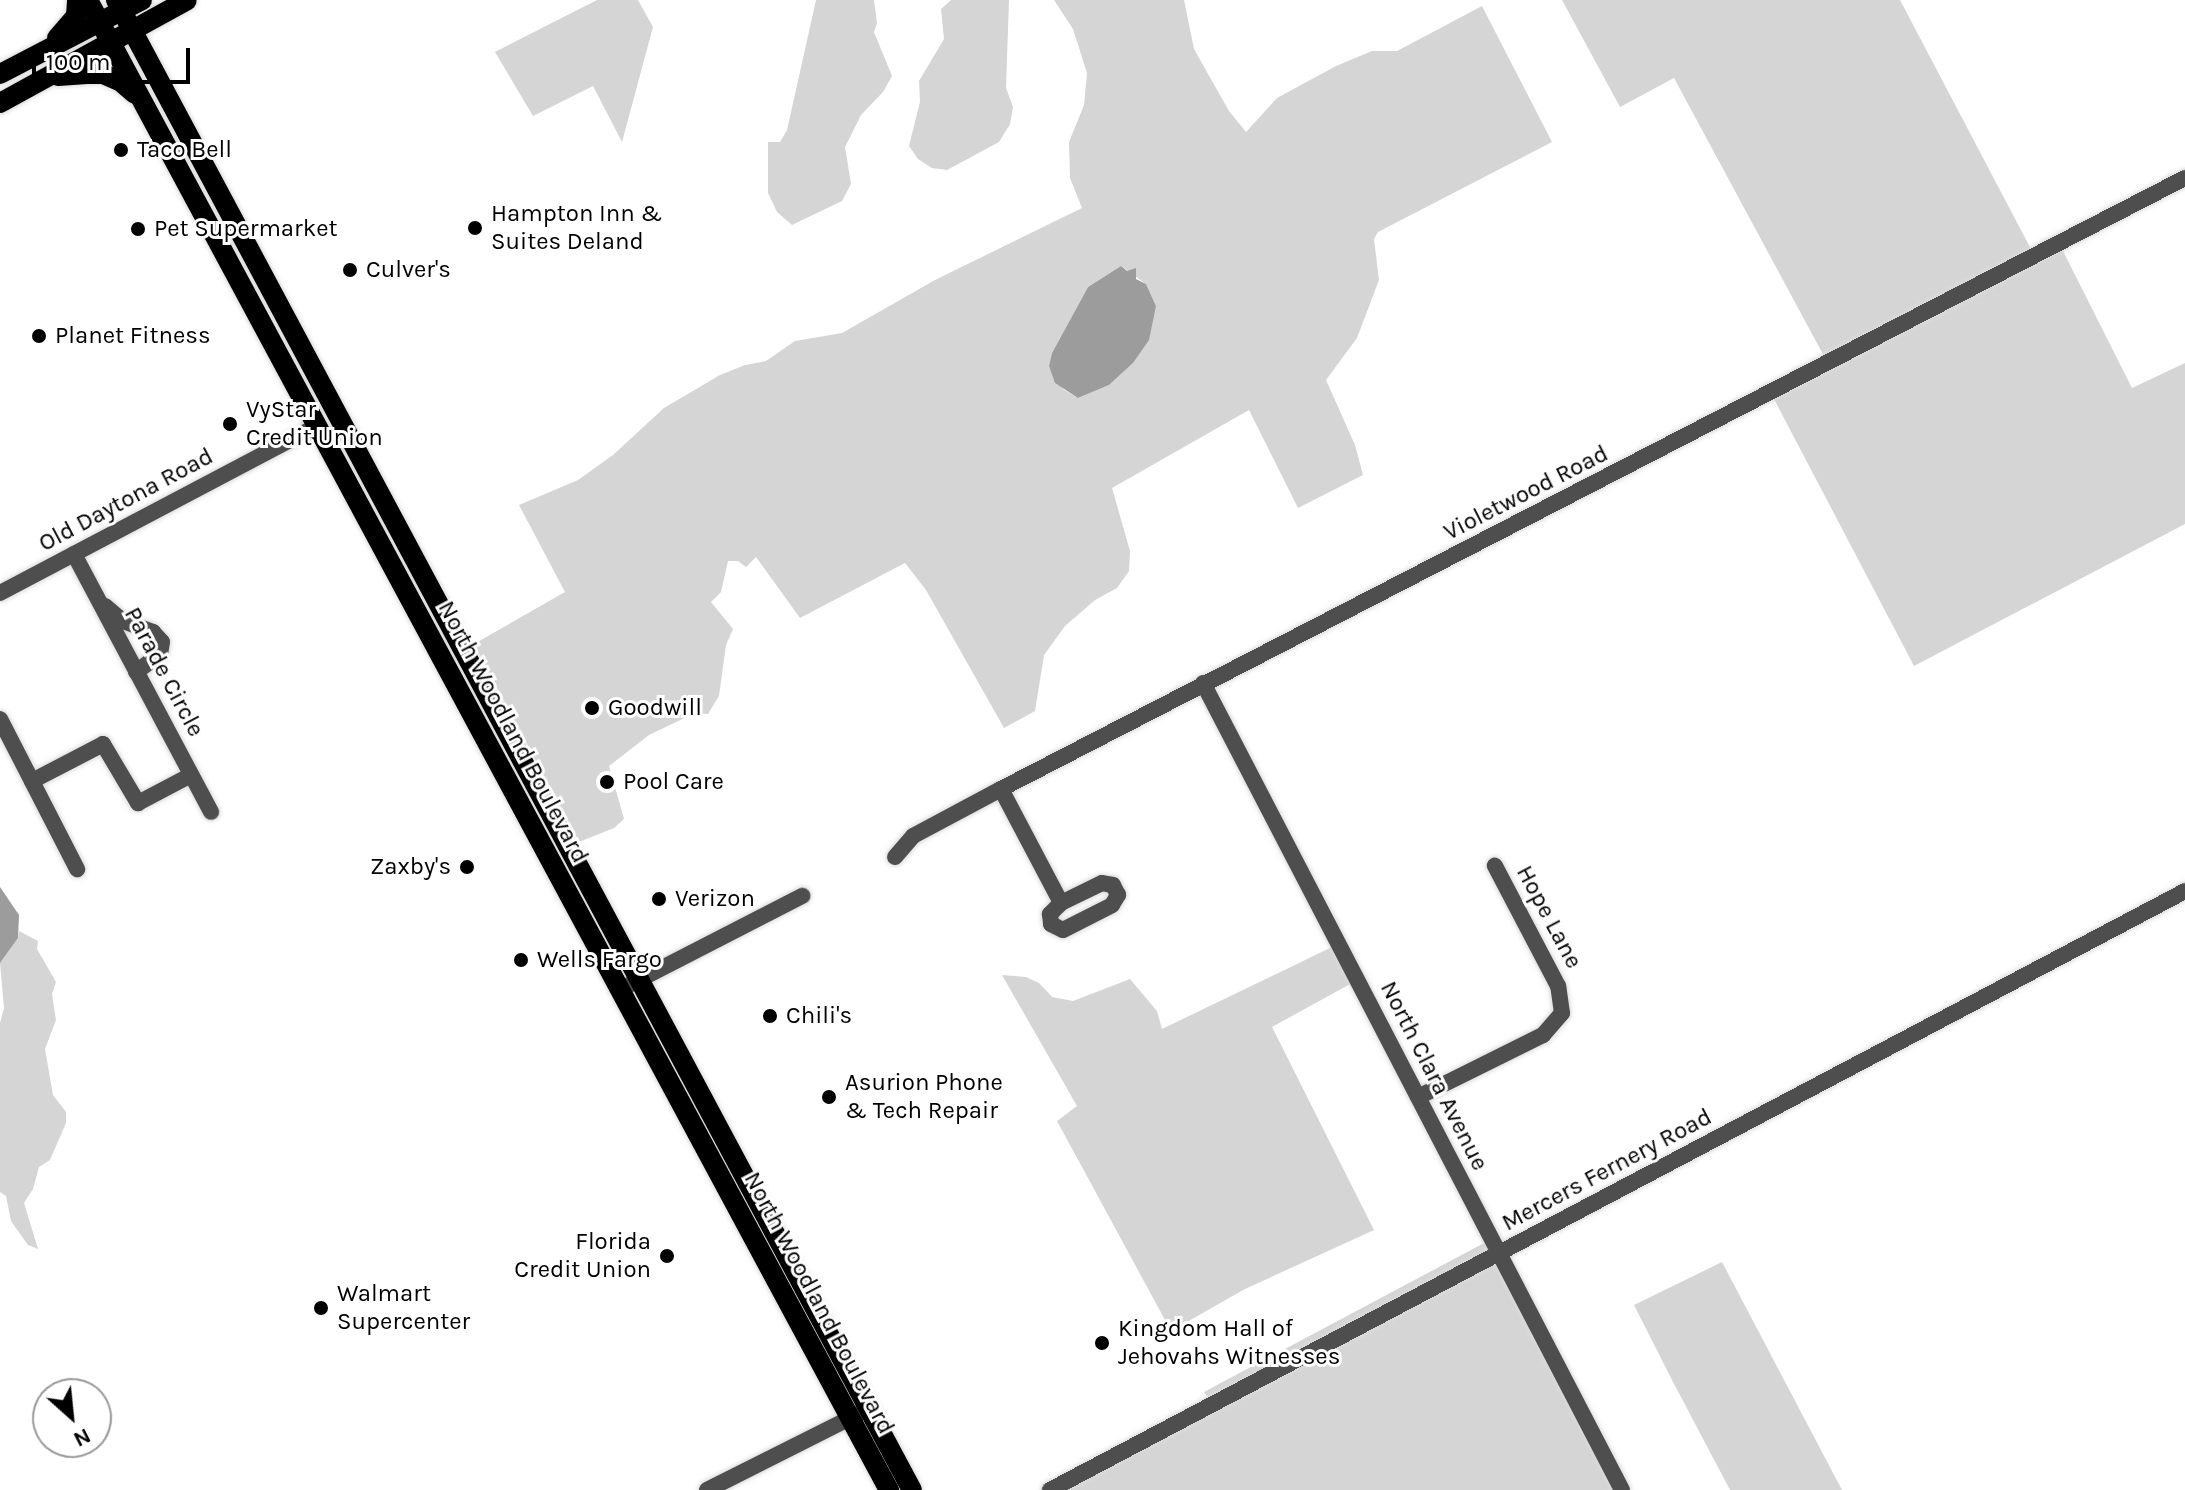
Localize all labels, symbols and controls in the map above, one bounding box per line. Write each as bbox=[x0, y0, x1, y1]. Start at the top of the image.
scale bar bbox=[36, 32, 194, 82]
text: 100 m bbox=[46, 48, 111, 76]
place label: Taco Bell bbox=[137, 136, 232, 164]
marker: Taco Bell bbox=[112, 141, 130, 159]
place label: Hampton Inn & Suites Deland bbox=[491, 200, 662, 256]
place label: Pet Supermarket bbox=[154, 215, 338, 243]
marker: Hampton Inn & Suites Deland bbox=[466, 219, 484, 237]
marker: Pet Supermarket bbox=[129, 220, 147, 238]
place label: Culver's bbox=[366, 256, 451, 284]
marker: Culver's bbox=[341, 261, 359, 279]
place label: Planet Fitness bbox=[55, 322, 211, 350]
marker: Planet Fitness bbox=[30, 327, 48, 345]
place label: VyStar Credit Union bbox=[246, 396, 383, 452]
marker: VyStar Credit Union bbox=[221, 415, 239, 433]
street label: Violetwood Road bbox=[1439, 439, 1613, 547]
street label: Old Daytona Road bbox=[34, 442, 218, 558]
street label: North Woodland Boulevard bbox=[432, 596, 594, 868]
street label: Parade Circle bbox=[118, 602, 210, 742]
place label: Goodwill bbox=[608, 694, 702, 722]
marker: Goodwill bbox=[583, 699, 601, 717]
place label: Pool Care bbox=[623, 768, 724, 796]
marker: Pool Care bbox=[598, 773, 616, 791]
place label: Zaxby's bbox=[370, 853, 451, 881]
marker: Zaxby's bbox=[458, 858, 476, 876]
street label: Hope Lane bbox=[1510, 861, 1588, 973]
place label: Verizon bbox=[675, 885, 755, 913]
marker: Verizon bbox=[650, 890, 668, 908]
place label: Wells Fargo bbox=[537, 946, 662, 974]
marker: Wells Fargo bbox=[512, 951, 530, 969]
street label: North Clara Avenue bbox=[1374, 977, 1494, 1175]
place label: Chili's bbox=[786, 1002, 852, 1030]
marker: Chili's bbox=[761, 1007, 779, 1025]
place label: Asurion Phone & Tech Repair bbox=[845, 1069, 1003, 1125]
marker: Asurion Phone & Tech Repair bbox=[820, 1088, 838, 1106]
street label: Mercers Fernery Road bbox=[1497, 1102, 1717, 1238]
street label: North Woodland Boulevard bbox=[738, 1167, 900, 1439]
place label: Florida Credit Union bbox=[514, 1228, 651, 1284]
marker: Florida Credit Union bbox=[658, 1247, 676, 1265]
place label: Walmart Supercenter bbox=[337, 1280, 470, 1336]
marker: Walmart Supercenter bbox=[312, 1299, 330, 1317]
place label: Kingdom Hall of Jehovahs Witnesses bbox=[1118, 1315, 1340, 1371]
marker: Kingdom Hall of Jehovahs Witnesses bbox=[1093, 1334, 1111, 1352]
north arrow bbox=[32, 1378, 112, 1458]
text: N bbox=[69, 1422, 95, 1453]

